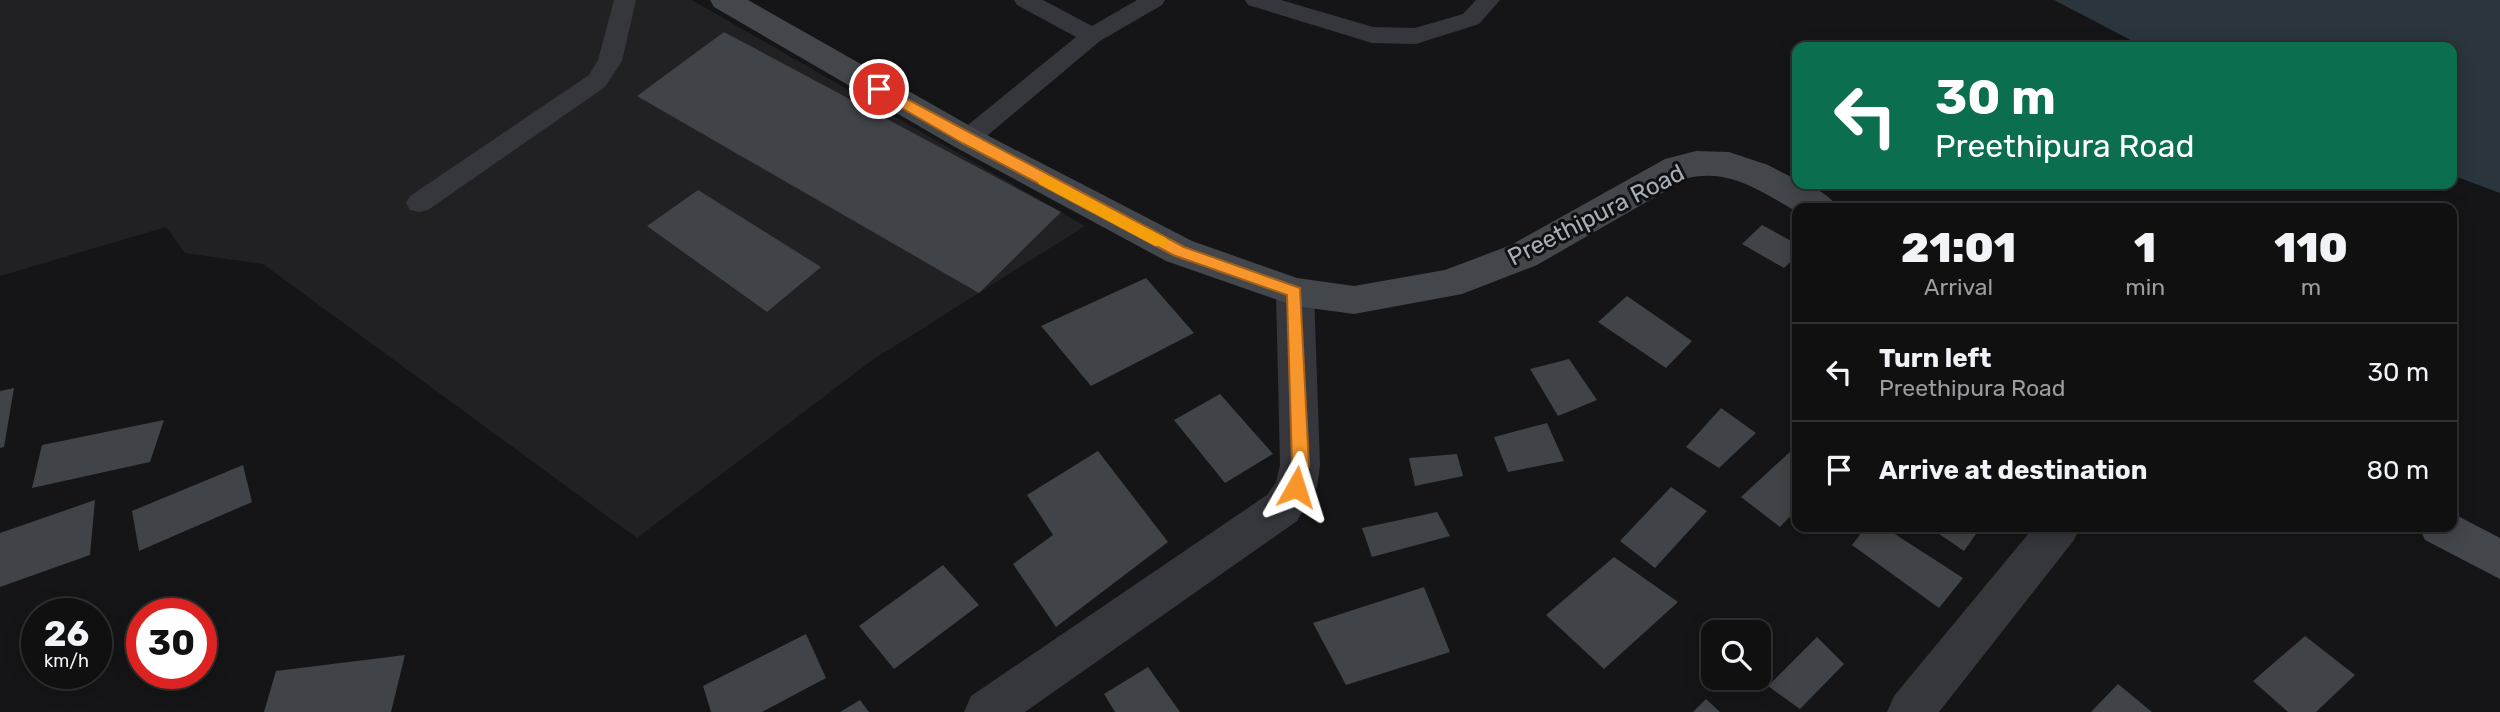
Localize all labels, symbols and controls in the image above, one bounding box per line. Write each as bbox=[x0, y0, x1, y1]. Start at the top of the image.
pin bbox=[849, 59, 909, 119]
text: 30 m bbox=[1935, 68, 2056, 126]
icon: arrive bbox=[860, 70, 898, 108]
icon: left bbox=[1820, 70, 1911, 161]
text: Preethipura Road bbox=[1935, 127, 2194, 165]
street label: Preethipura Road bbox=[1503, 158, 1689, 272]
text: 21:01 bbox=[1901, 223, 2016, 273]
text: 1 bbox=[2134, 223, 2156, 273]
text: 110 bbox=[2274, 223, 2348, 273]
text: Arrival bbox=[1924, 273, 1993, 301]
text: min bbox=[2125, 273, 2165, 301]
text: m bbox=[2301, 273, 2321, 301]
text: Turn left bbox=[1879, 343, 1991, 374]
icon: left bbox=[1820, 353, 1858, 391]
text: 30 m bbox=[2367, 357, 2429, 388]
text: Preethipura Road bbox=[1879, 374, 2065, 402]
position arrow bbox=[1259, 450, 1333, 524]
icon: arrive bbox=[1820, 451, 1858, 489]
text: Arrive at destination bbox=[1879, 455, 2147, 486]
text: 80 m bbox=[2366, 455, 2429, 486]
speed limit sign: 30 bbox=[126, 598, 217, 689]
text: 26 bbox=[44, 613, 89, 655]
map controls bbox=[1701, 620, 1771, 690]
button: search bbox=[1701, 620, 1771, 690]
text: km/h bbox=[44, 650, 89, 672]

